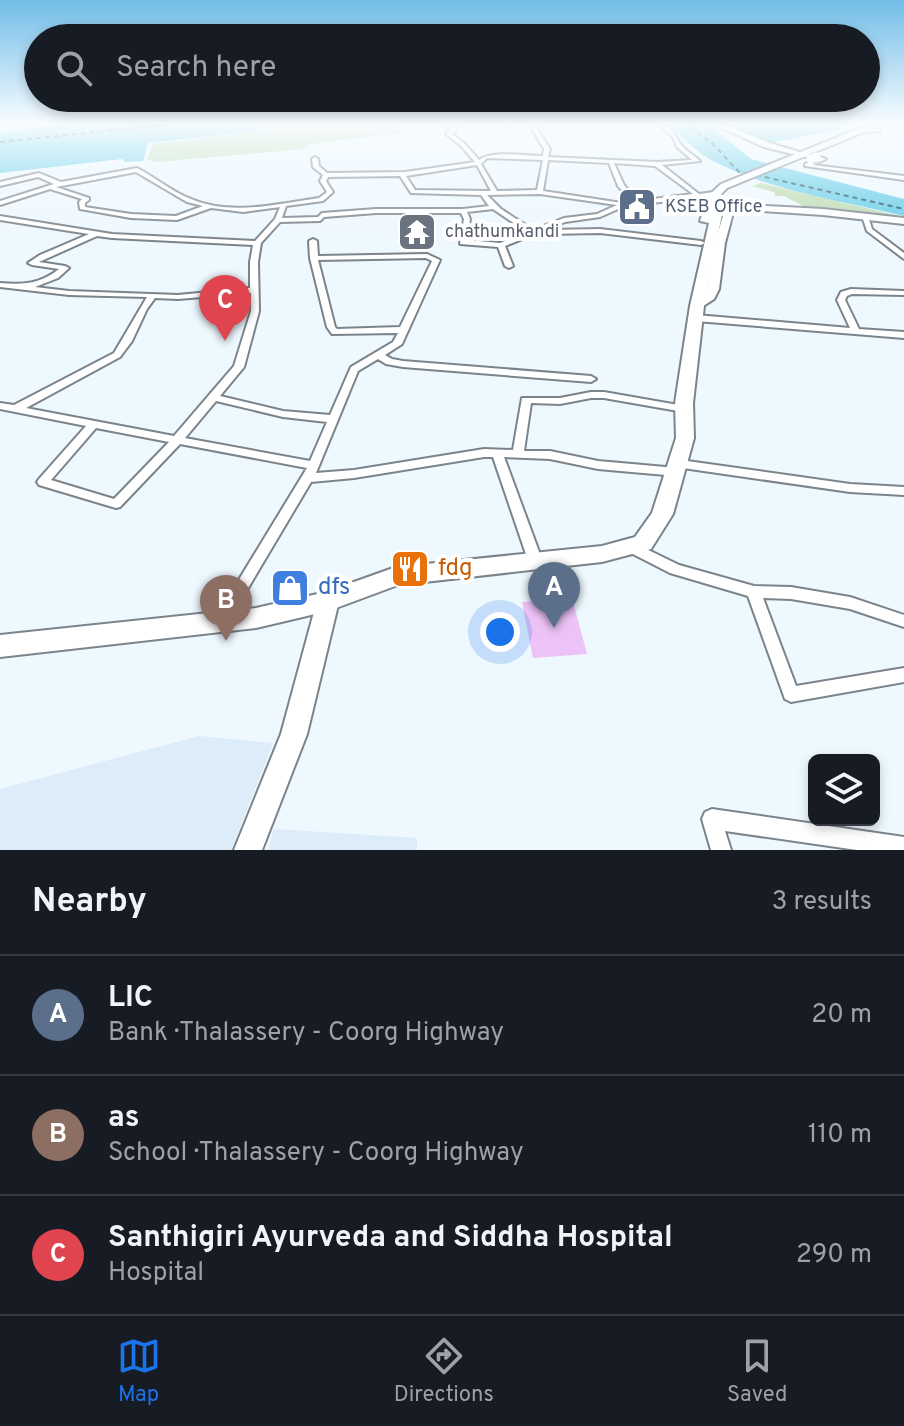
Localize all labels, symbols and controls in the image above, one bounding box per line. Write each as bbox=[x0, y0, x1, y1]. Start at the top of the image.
search box bbox=[24, 24, 880, 112]
icon: search bbox=[52, 46, 96, 90]
text: Search here bbox=[116, 50, 276, 87]
public building icon: KSEB Office bbox=[616, 186, 658, 228]
place label: KSEB Office bbox=[665, 196, 763, 219]
temple icon: chathumkandi bbox=[396, 211, 438, 253]
place label: chathumkandi bbox=[445, 221, 559, 244]
pin: C bbox=[199, 275, 251, 341]
restaurant icon: fdg bbox=[389, 548, 431, 590]
place label: fdg bbox=[438, 554, 472, 584]
pin: A bbox=[528, 562, 580, 628]
shop icon: dfs bbox=[269, 567, 311, 609]
place label: dfs bbox=[318, 573, 350, 603]
pin: B bbox=[200, 575, 252, 641]
your location bbox=[480, 612, 520, 652]
map controls bbox=[808, 754, 880, 826]
button: layers bbox=[808, 754, 880, 826]
text: Nearby bbox=[32, 881, 147, 924]
text: 3 results bbox=[772, 886, 872, 919]
text: LIC bbox=[108, 980, 153, 1017]
text: A bbox=[49, 999, 67, 1032]
text: 20 m bbox=[811, 999, 872, 1032]
text: Bank · Thalassery - Coorg Highway bbox=[108, 1017, 504, 1050]
text: as bbox=[108, 1100, 140, 1137]
text: B bbox=[49, 1119, 67, 1152]
text: 110 m bbox=[808, 1119, 872, 1152]
text: School · Thalassery - Coorg Highway bbox=[108, 1137, 524, 1170]
text: Santhigiri Ayurveda and Siddha Hospital bbox=[108, 1220, 673, 1257]
text: C bbox=[50, 1239, 66, 1272]
text: 290 m bbox=[796, 1239, 872, 1272]
text: Hospital bbox=[108, 1257, 204, 1290]
tab: Map bbox=[117, 1334, 161, 1409]
tab: Directions bbox=[394, 1334, 494, 1409]
tab: Saved bbox=[727, 1334, 787, 1409]

